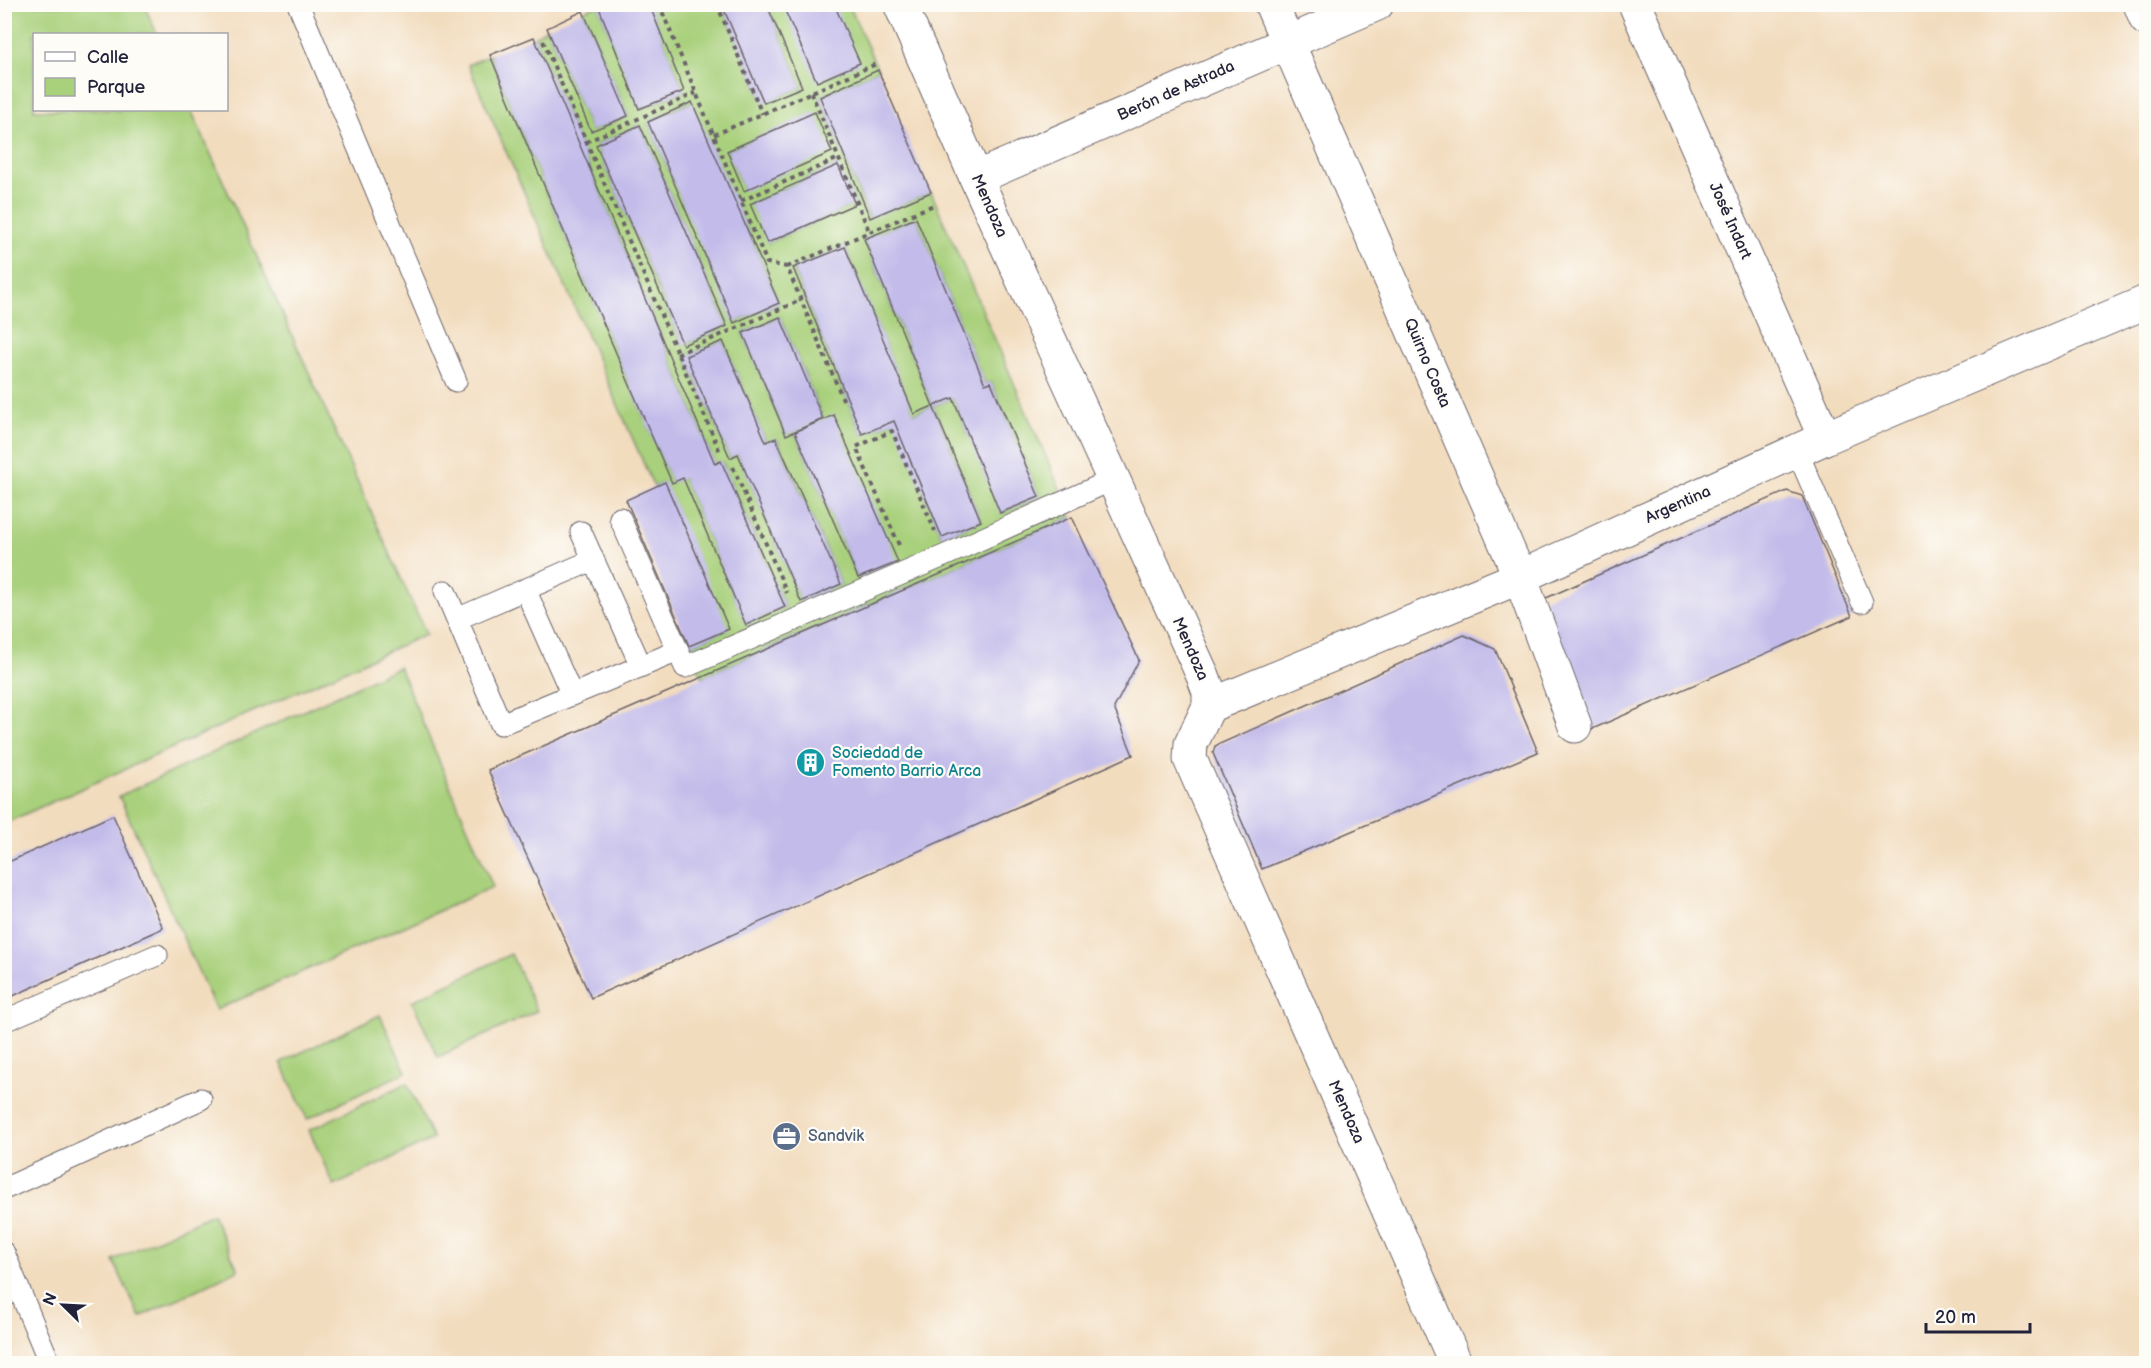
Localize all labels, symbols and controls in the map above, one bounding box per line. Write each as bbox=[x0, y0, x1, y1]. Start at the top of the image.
legend bbox=[33, 33, 228, 111]
text: Calle bbox=[87, 47, 129, 68]
street label: Berón de Astrada bbox=[1115, 57, 1237, 125]
text: Parque bbox=[87, 77, 145, 98]
street label: Mendoza bbox=[967, 172, 1011, 240]
street label: José Indart bbox=[1705, 180, 1755, 262]
street label: Quirno Costa bbox=[1400, 315, 1454, 411]
street label: Argentina bbox=[1642, 482, 1714, 528]
street label: Mendoza bbox=[1168, 615, 1212, 683]
place label: Sociedad de Fomento Barrio Arca bbox=[832, 744, 981, 781]
building icon: Sociedad de Fomento Barrio Arca bbox=[795, 746, 827, 778]
street label: Mendoza bbox=[1324, 1078, 1368, 1146]
office icon: Sandvik bbox=[771, 1120, 803, 1152]
place label: Sandvik bbox=[808, 1127, 864, 1146]
north arrow bbox=[33, 1275, 93, 1335]
text: N bbox=[40, 1290, 62, 1309]
scale bar bbox=[1926, 1296, 2030, 1334]
text: 20 m bbox=[1935, 1307, 1976, 1328]

